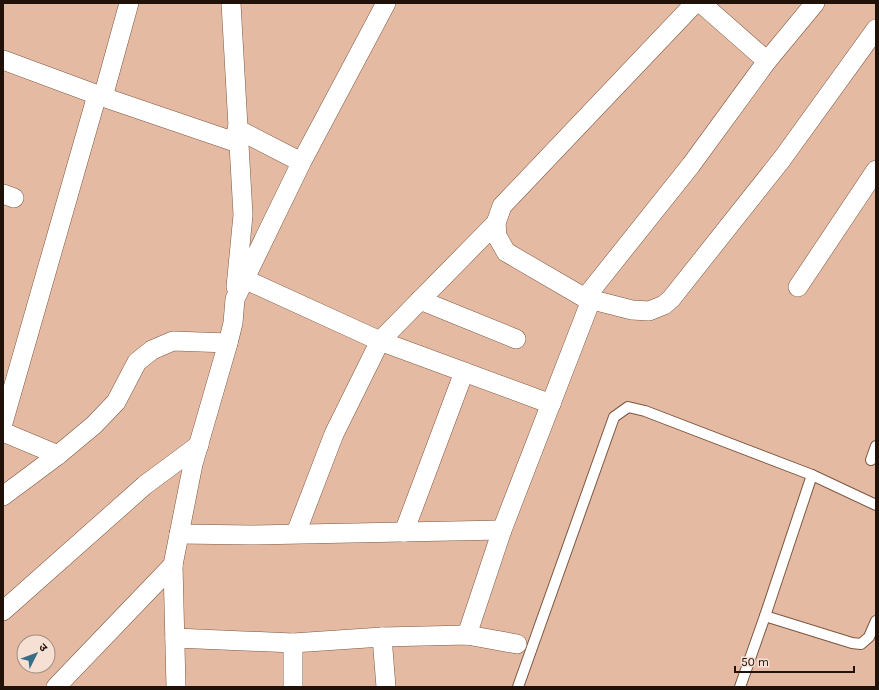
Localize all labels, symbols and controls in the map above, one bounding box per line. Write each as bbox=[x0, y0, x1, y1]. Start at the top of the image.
north arrow bbox=[16, 634, 56, 674]
text: उ bbox=[36, 641, 50, 655]
scale bar bbox=[735, 648, 854, 674]
text: 50 m bbox=[741, 655, 769, 669]

